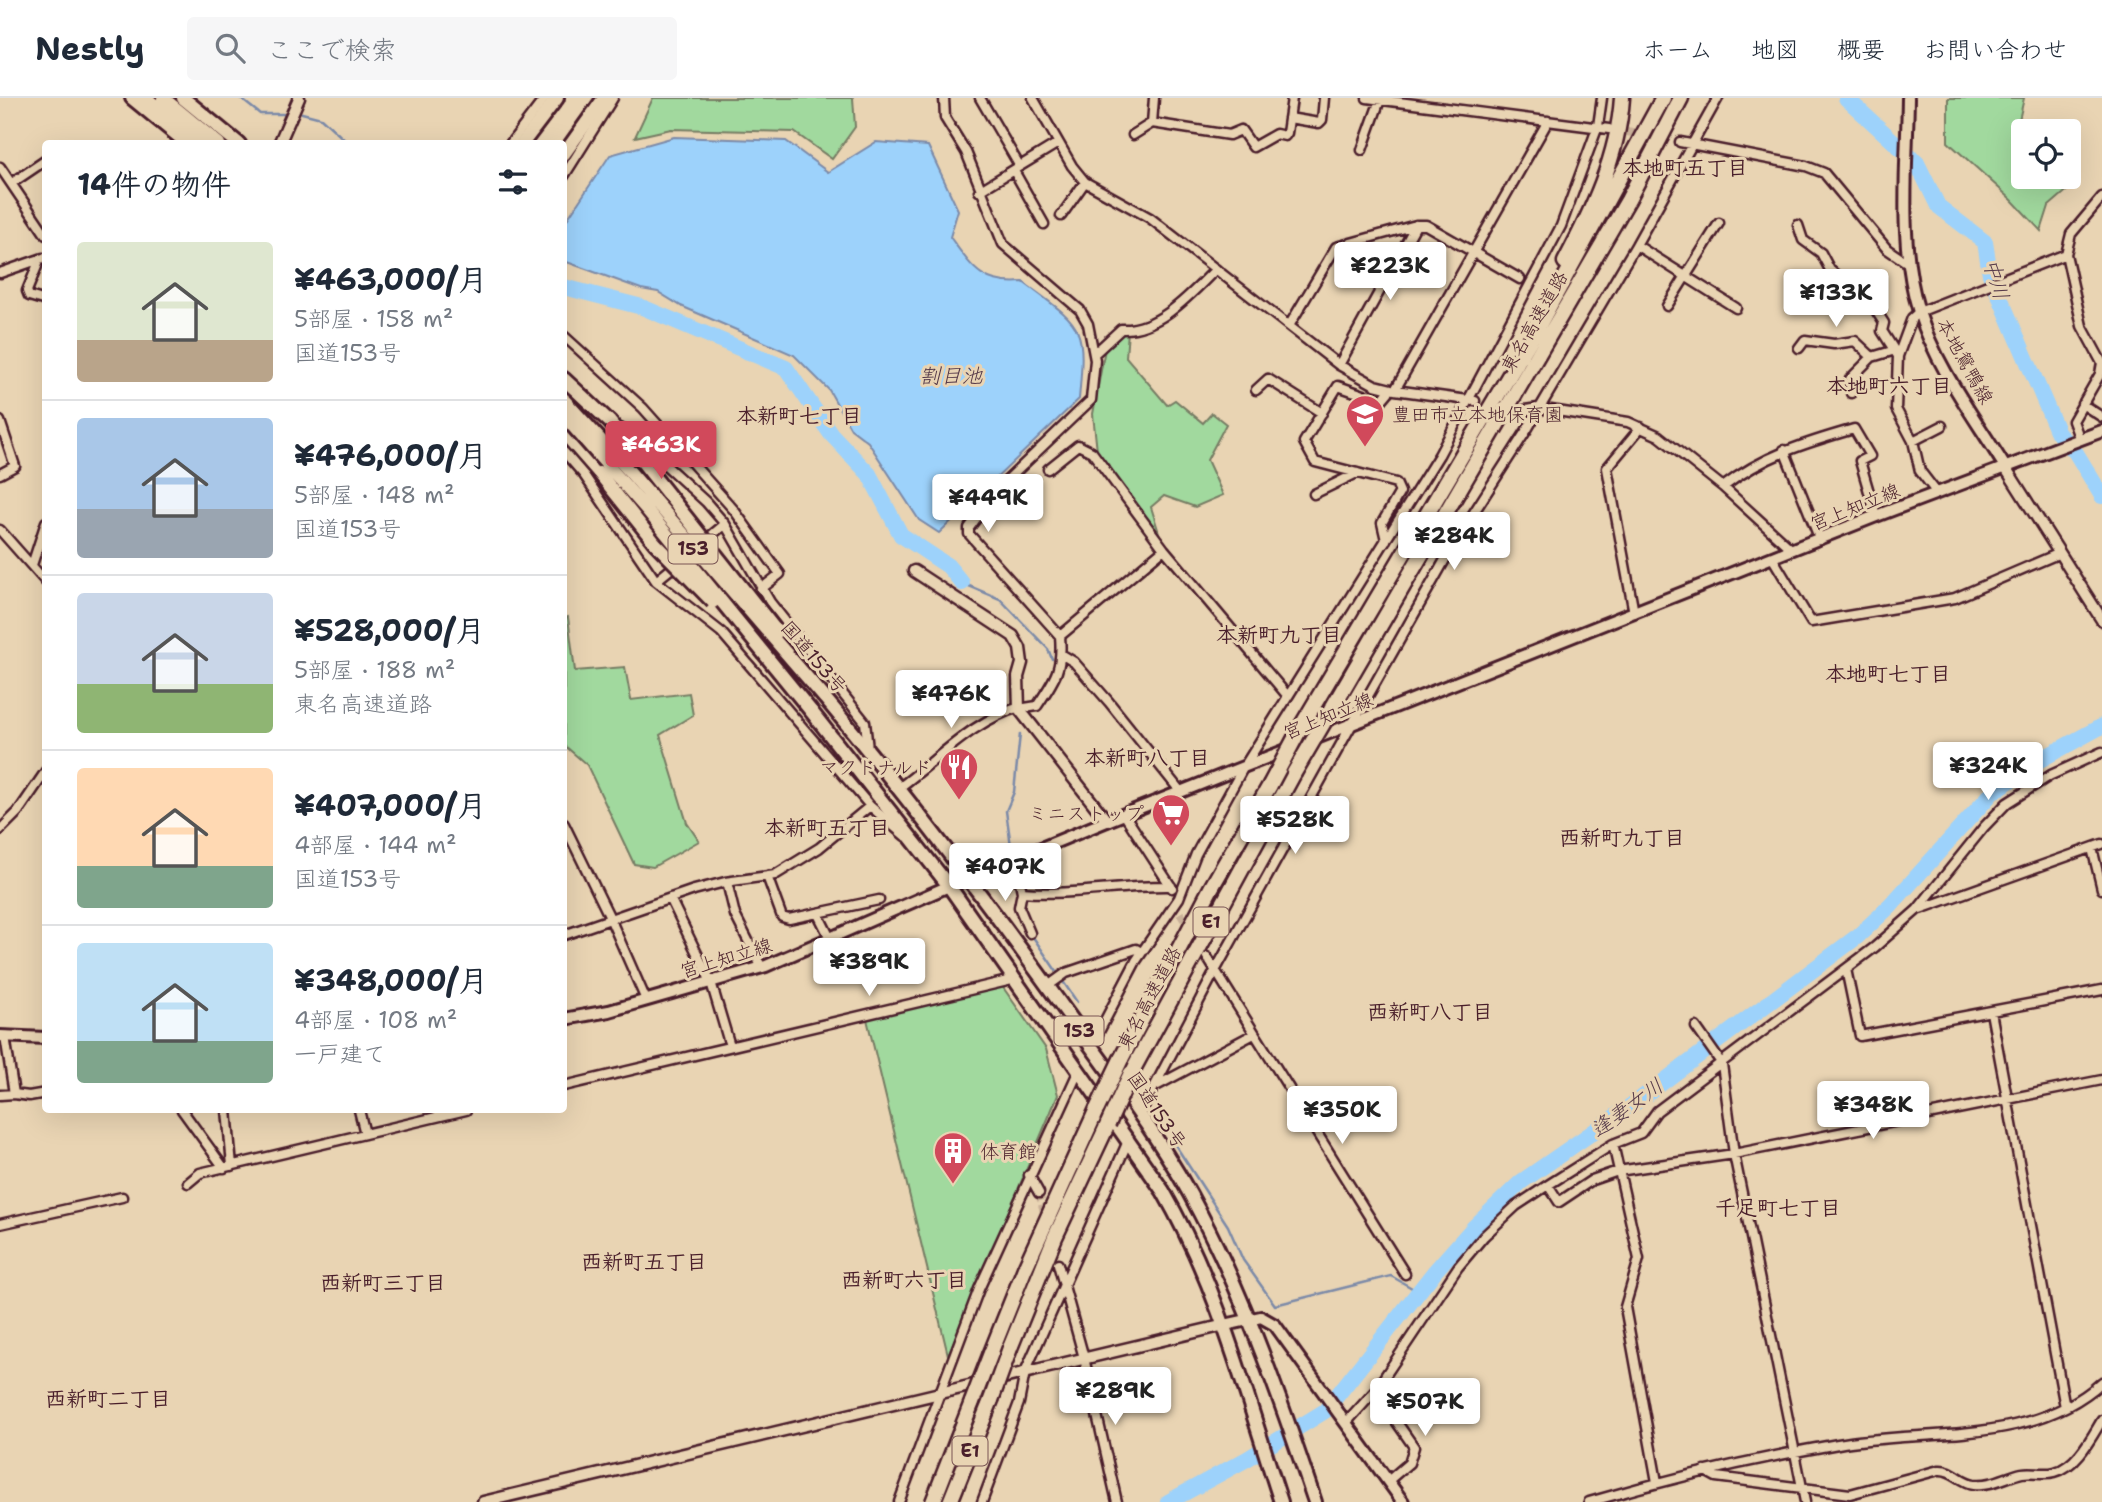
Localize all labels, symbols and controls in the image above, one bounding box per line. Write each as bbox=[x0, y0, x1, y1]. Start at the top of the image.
search box bbox=[187, 17, 677, 80]
text: Nestly bbox=[35, 26, 145, 71]
icon: search bbox=[211, 29, 249, 67]
text: ここで検索 bbox=[267, 32, 397, 67]
text: ホーム bbox=[1642, 34, 1713, 66]
text: 地図 bbox=[1751, 34, 1799, 66]
text: 概要 bbox=[1837, 34, 1885, 66]
text: お問い合わせ bbox=[1923, 34, 2067, 66]
map controls bbox=[2011, 119, 2081, 189]
button: locate bbox=[2011, 119, 2081, 189]
district label: 本地町五丁目 bbox=[1622, 154, 1748, 182]
icon: filters bbox=[494, 163, 532, 201]
text: 14件の物件 bbox=[77, 164, 231, 205]
pin: ¥223K bbox=[1341, 242, 1439, 302]
text: ¥223K bbox=[1350, 250, 1430, 280]
water label: 中川 bbox=[1976, 255, 2016, 303]
text: ¥463,000/月 bbox=[294, 259, 488, 300]
street label: 東名高速道路 bbox=[1495, 266, 1573, 378]
icon: home bbox=[133, 270, 217, 354]
pin: ¥133K bbox=[1787, 270, 1885, 329]
text: ¥133K bbox=[1800, 277, 1872, 307]
text: 5部屋 · 158 m² bbox=[294, 304, 453, 334]
street label: 本地鴛鴨線 bbox=[1931, 313, 1999, 409]
text: 国道153号 bbox=[294, 338, 401, 368]
water label: 割目池 bbox=[920, 362, 983, 390]
district label: 本地町六丁目 bbox=[1826, 372, 1952, 400]
school or university icon: 豊田市立本地保育園 bbox=[1344, 393, 1386, 448]
district label: 本新町七丁目 bbox=[736, 402, 862, 430]
place label: 豊田市立本地保育園 bbox=[1392, 402, 1563, 427]
pin: ¥463K bbox=[612, 422, 710, 481]
text: ¥463K bbox=[621, 429, 701, 459]
text: ¥476,000/月 bbox=[294, 435, 487, 476]
icon: home bbox=[133, 446, 217, 530]
pin: ¥449K bbox=[939, 474, 1037, 534]
street label: 宮上知立線 bbox=[1806, 478, 1904, 536]
text: 5部屋 · 148 m² bbox=[294, 480, 455, 510]
text: ¥449K bbox=[948, 482, 1028, 512]
pin: ¥284K bbox=[1405, 512, 1503, 572]
text: 国道153号 bbox=[294, 514, 401, 544]
text: ¥284K bbox=[1414, 520, 1494, 550]
road number: 153 bbox=[668, 534, 718, 564]
text: ¥528,000/月 bbox=[294, 610, 485, 651]
street label: 国道153号 bbox=[775, 615, 853, 699]
icon: home bbox=[133, 621, 217, 705]
district label: 本新町九丁目 bbox=[1216, 621, 1342, 649]
text: 5部屋 · 188 m² bbox=[294, 655, 455, 685]
district label: 本地町七丁目 bbox=[1825, 660, 1951, 688]
pin: ¥476K bbox=[902, 670, 1000, 730]
text: ¥476K bbox=[912, 678, 990, 708]
street label: 宮上知立線 bbox=[1279, 687, 1377, 745]
text: 東名高速道路 bbox=[294, 689, 432, 719]
pin: ¥324K bbox=[1939, 742, 2037, 802]
district label: 本新町八丁目 bbox=[1084, 744, 1210, 772]
restaurant icon: マクドナルド bbox=[938, 746, 980, 801]
text: ¥324K bbox=[1949, 750, 2027, 780]
place label: マクドナルド bbox=[820, 755, 932, 780]
text: ¥407,000/月 bbox=[294, 785, 486, 826]
supermarket icon: ミニストップ bbox=[1150, 792, 1192, 847]
icon: home bbox=[133, 796, 217, 880]
pin: ¥528K bbox=[1246, 796, 1344, 856]
place label: ミニストップ bbox=[1028, 801, 1144, 826]
text: ¥528K bbox=[1256, 804, 1334, 834]
district label: 本新町五丁目 bbox=[764, 814, 890, 842]
district label: 西新町九丁目 bbox=[1559, 824, 1685, 852]
text: 4部屋 · 144 m² bbox=[294, 830, 457, 860]
pin: ¥407K bbox=[956, 844, 1054, 903]
text: ¥407K bbox=[965, 851, 1045, 881]
text: 国道153号 bbox=[294, 864, 401, 894]
road number: E1 bbox=[1194, 908, 1228, 936]
street label: 宮上知立線 bbox=[677, 932, 775, 984]
pin: ¥389K bbox=[820, 939, 918, 998]
street label: 東名高速道路 bbox=[1111, 942, 1187, 1054]
text: ¥389K bbox=[829, 946, 909, 976]
text: ¥348,000/月 bbox=[294, 960, 488, 1001]
icon: home bbox=[133, 971, 217, 1055]
district label: 西新町八丁目 bbox=[1367, 998, 1493, 1026]
text: 4部屋 · 108 m² bbox=[294, 1005, 457, 1035]
road number: 153 bbox=[1054, 1016, 1104, 1046]
text: 一戸建て bbox=[294, 1039, 386, 1069]
street label: 国道153号 bbox=[1122, 1066, 1192, 1154]
water label: 逢妻女川 bbox=[1585, 1072, 1669, 1144]
pin: ¥348K bbox=[1824, 1082, 1922, 1141]
pin: ¥350K bbox=[1293, 1086, 1391, 1146]
text: ¥348K bbox=[1833, 1089, 1913, 1119]
text: ¥350K bbox=[1303, 1094, 1381, 1124]
building icon: 体育館 bbox=[932, 1130, 974, 1185]
place label: 体育館 bbox=[980, 1139, 1037, 1164]
district label: 千足町七丁目 bbox=[1715, 1194, 1841, 1222]
district label: 西新町五丁目 bbox=[581, 1248, 707, 1276]
district label: 西新町六丁目 bbox=[841, 1266, 967, 1294]
district label: 西新町三丁目 bbox=[320, 1269, 446, 1297]
pin: ¥289K bbox=[1066, 1368, 1164, 1427]
text: ¥289K bbox=[1075, 1375, 1155, 1405]
pin: ¥507K bbox=[1376, 1378, 1474, 1438]
district label: 西新町二丁目 bbox=[45, 1385, 171, 1413]
text: ¥507K bbox=[1386, 1386, 1464, 1416]
road number: E1 bbox=[953, 1436, 988, 1466]

